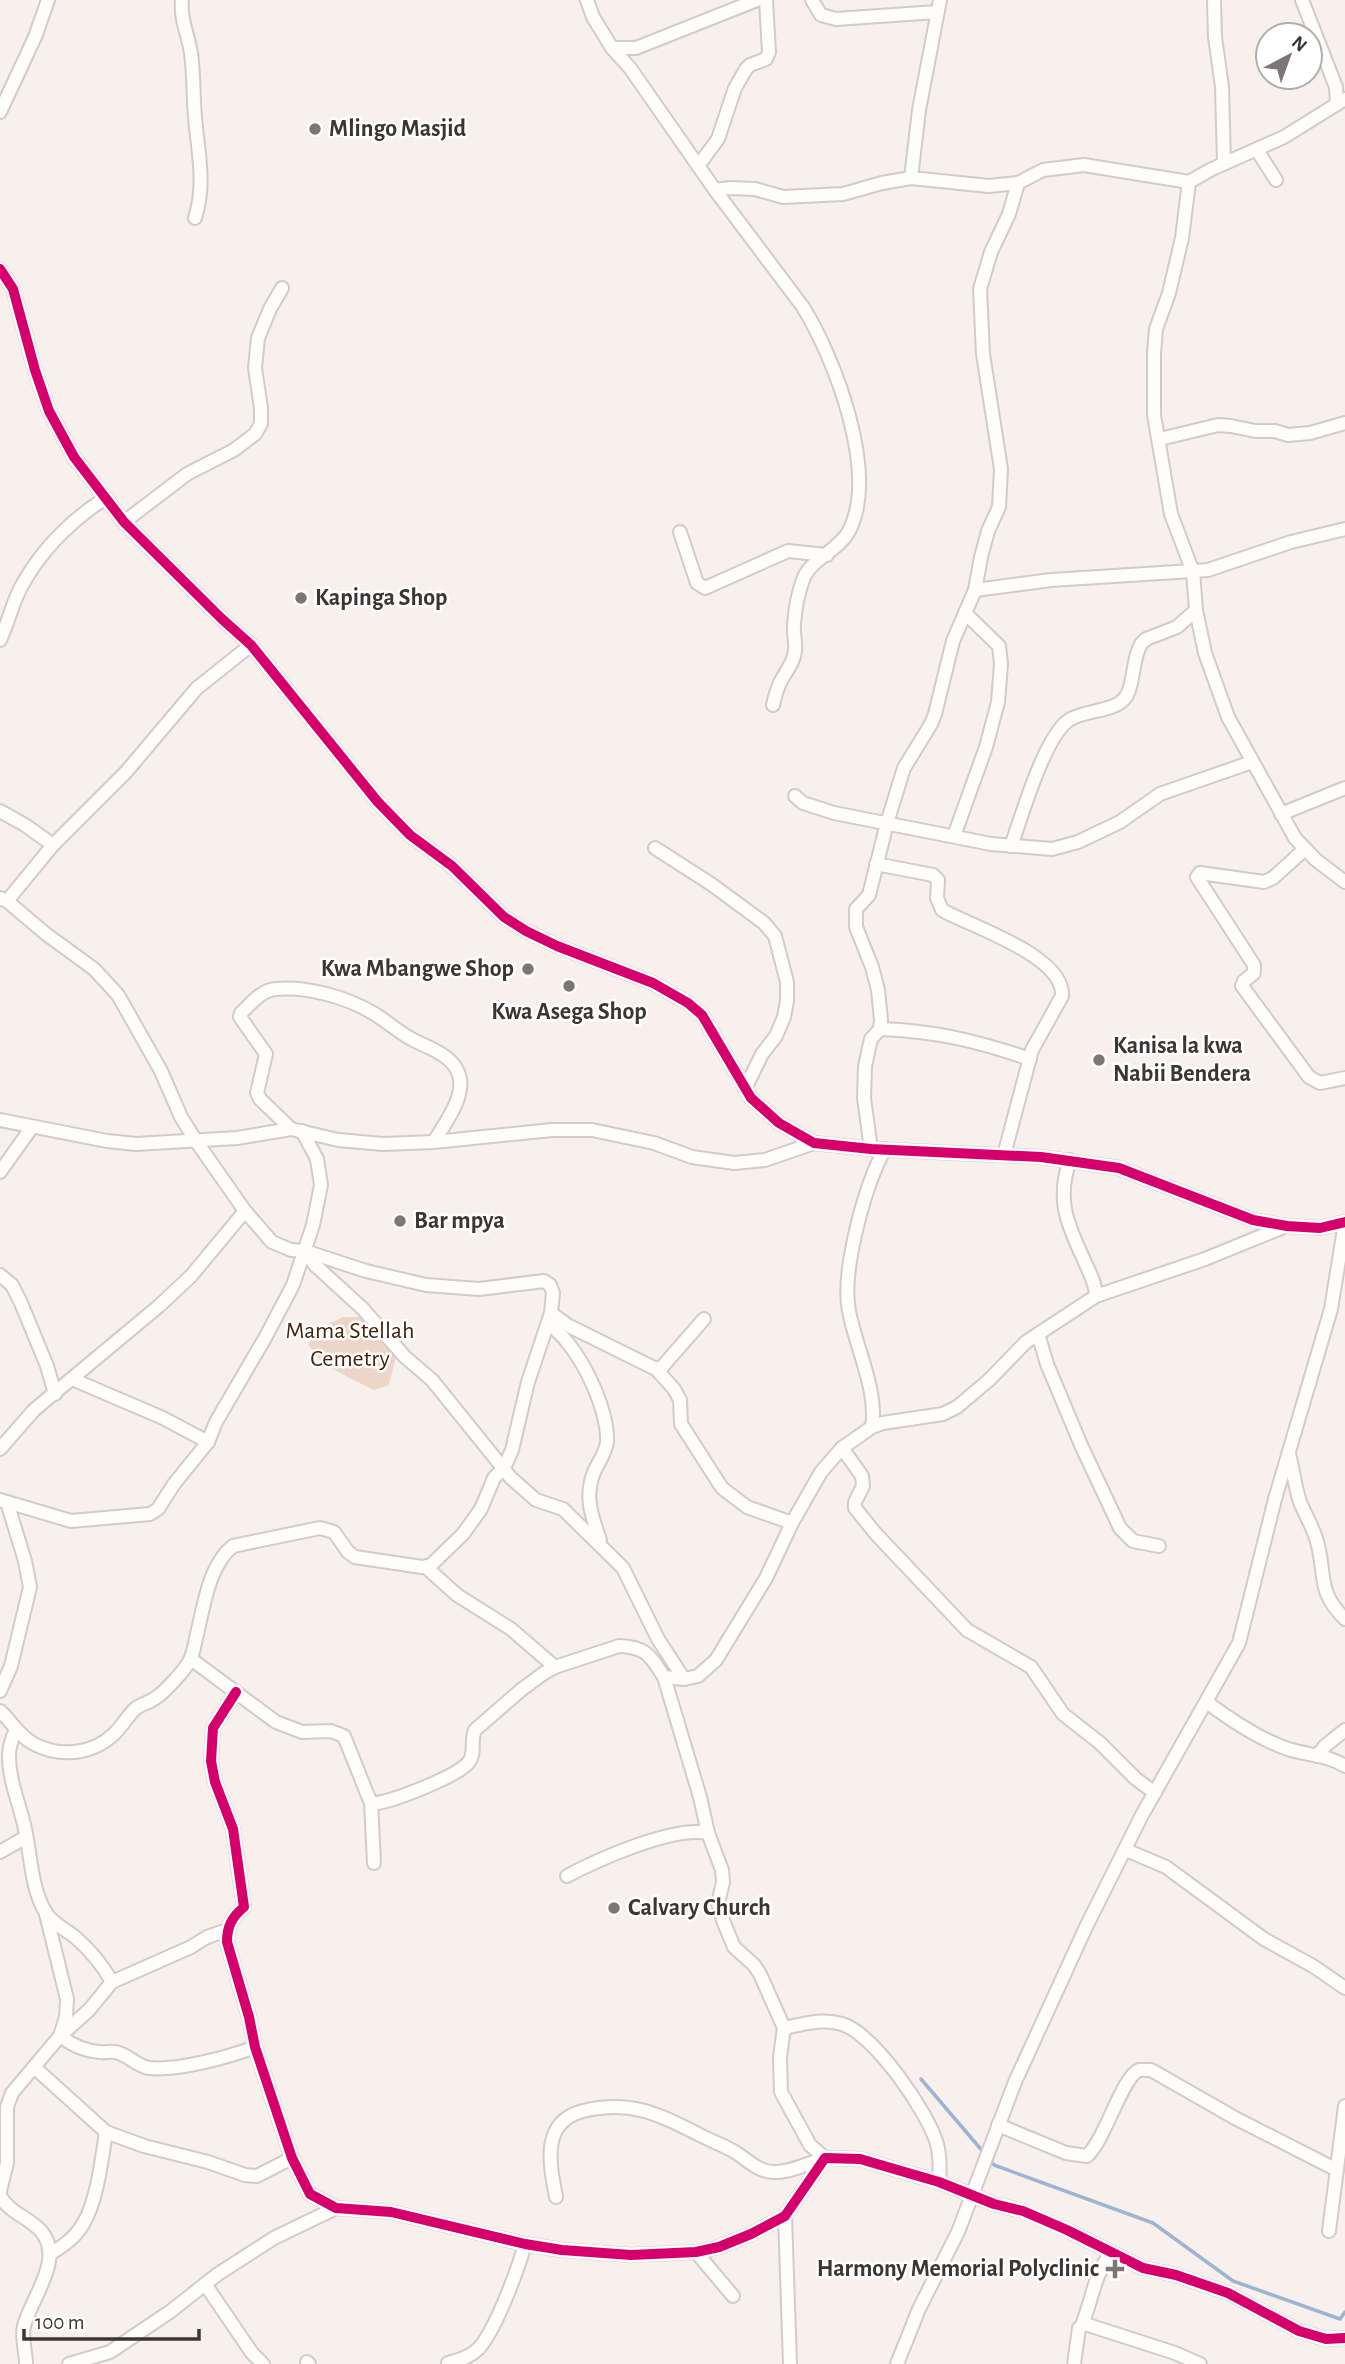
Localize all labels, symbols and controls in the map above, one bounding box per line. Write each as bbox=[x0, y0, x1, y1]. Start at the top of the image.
north arrow bbox=[1254, 21, 1324, 91]
text: N bbox=[1288, 33, 1310, 56]
place label: Mlingo Masjid bbox=[329, 117, 467, 141]
marker: Mlingo Masjid bbox=[307, 121, 323, 137]
place label: Kapinga Shop bbox=[315, 586, 447, 610]
marker: Kapinga Shop bbox=[293, 590, 309, 606]
place label: Kwa Mbangwe Shop bbox=[321, 957, 514, 981]
marker: Kwa Mbangwe Shop bbox=[520, 961, 536, 977]
marker: Kwa Asega Shop bbox=[561, 978, 577, 994]
place label: Kwa Asega Shop bbox=[491, 1000, 647, 1024]
place label: Kanisa la kwa Nabii Bendera bbox=[1113, 1034, 1251, 1086]
marker: Kanisa la kwa Nabii Bendera bbox=[1091, 1052, 1107, 1068]
place label: Bar mpya bbox=[414, 1209, 505, 1233]
marker: Bar mpya bbox=[392, 1213, 408, 1229]
park label: Mama Stellah Cemetry bbox=[286, 1319, 414, 1371]
place label: Calvary Church bbox=[628, 1896, 771, 1920]
marker: Calvary Church bbox=[606, 1900, 622, 1916]
place label: Harmony Memorial Polyclinic bbox=[817, 2257, 1099, 2281]
marker: Harmony Memorial Polyclinic bbox=[1105, 2259, 1125, 2279]
scale bar bbox=[24, 2298, 200, 2342]
text: 100 m bbox=[35, 2312, 85, 2333]

